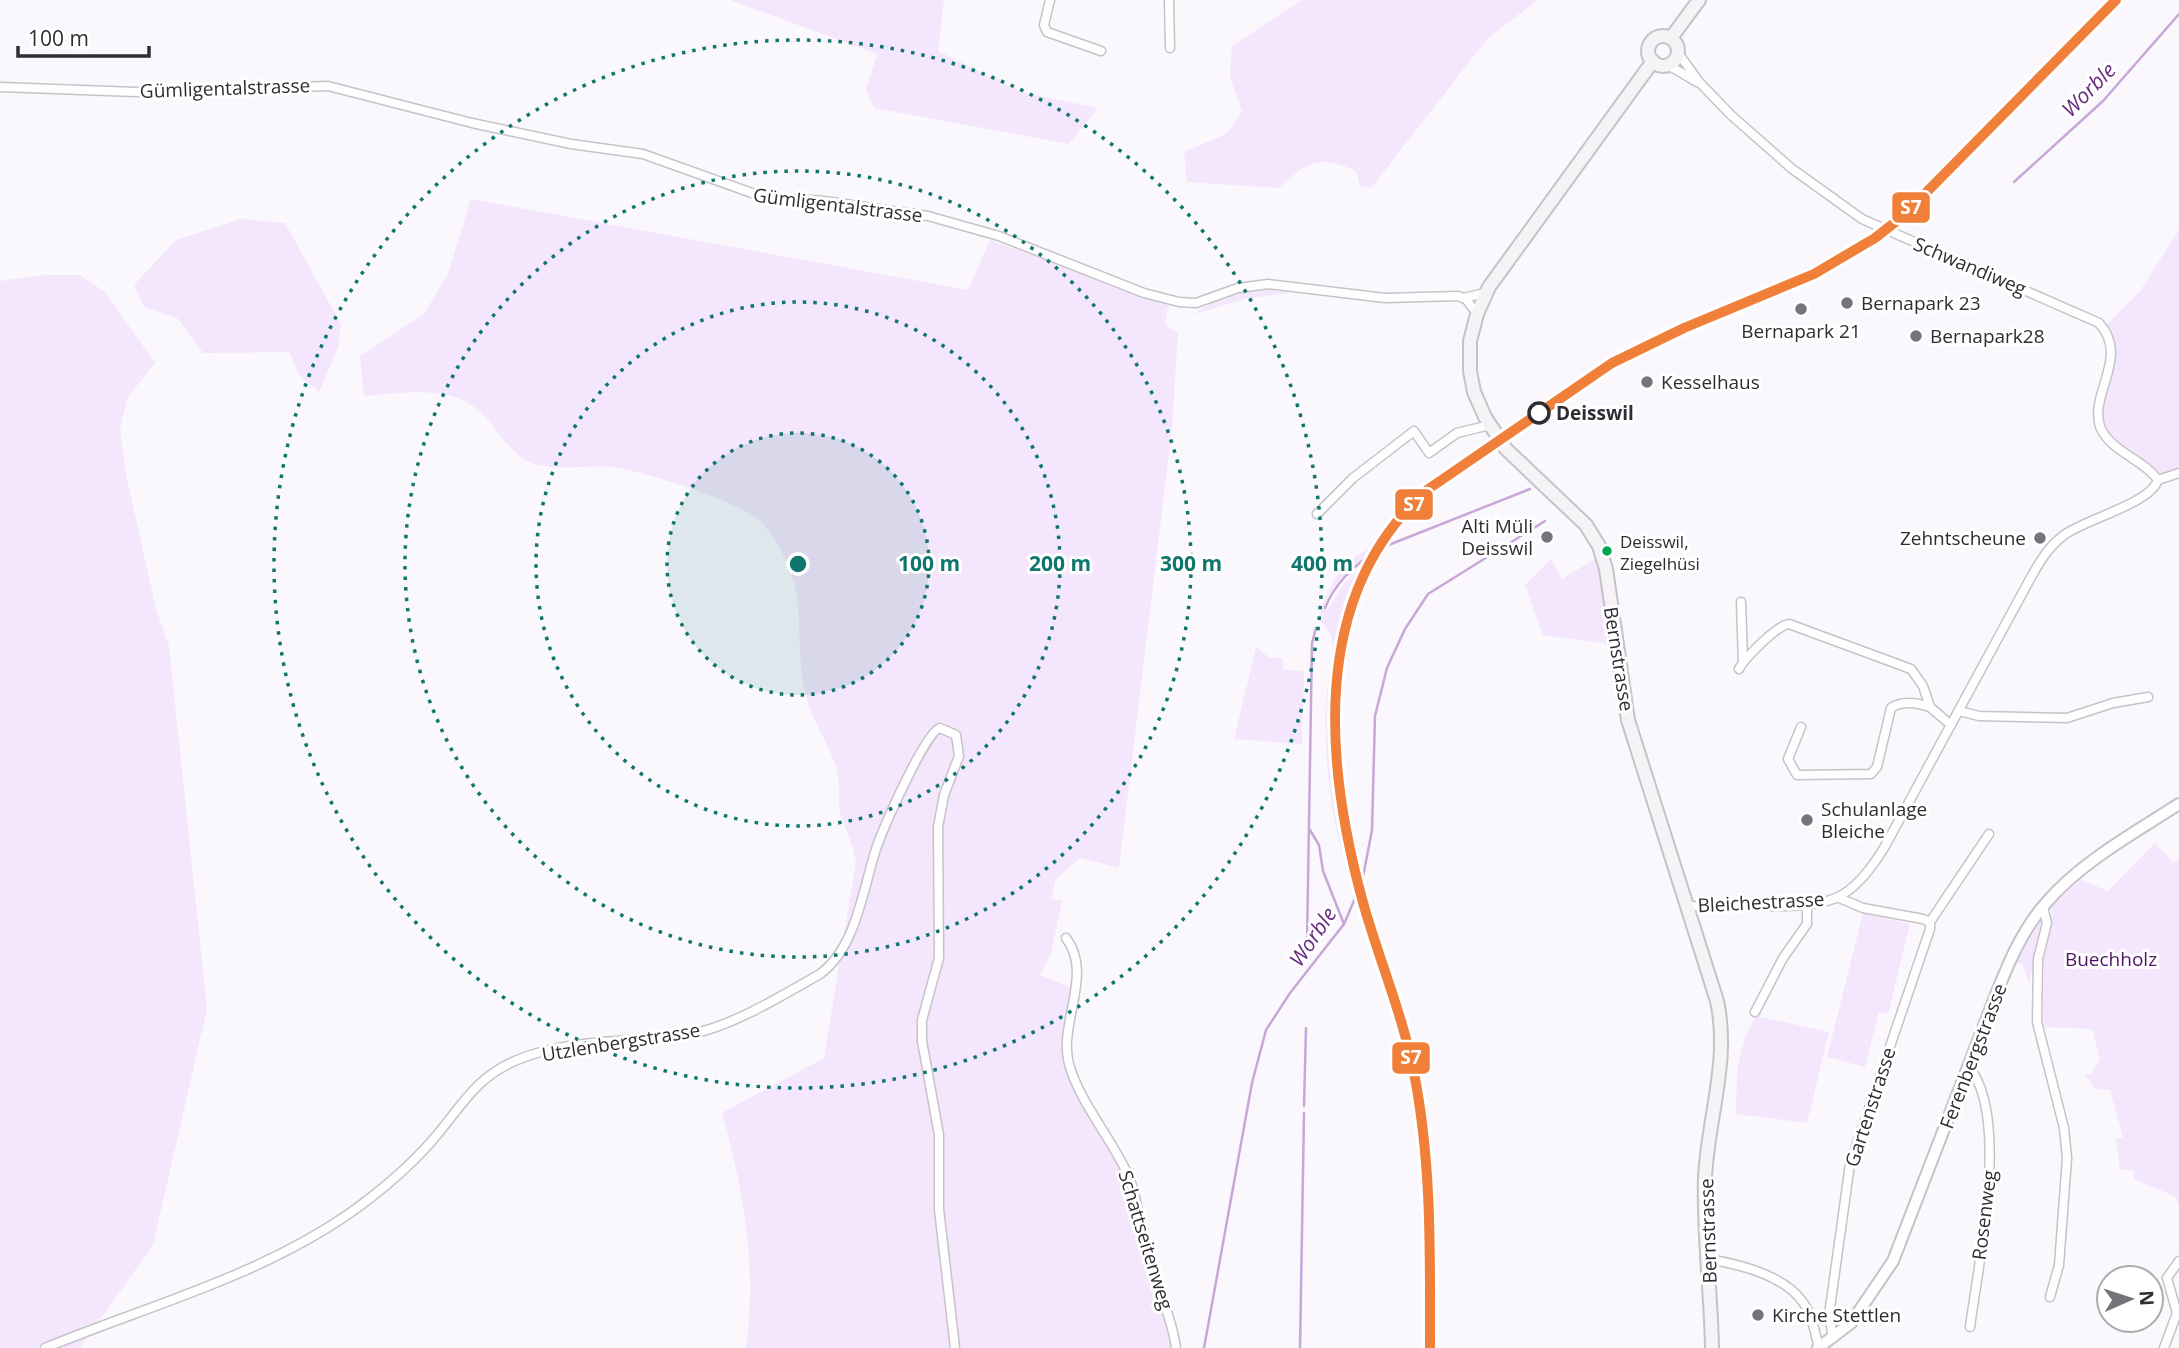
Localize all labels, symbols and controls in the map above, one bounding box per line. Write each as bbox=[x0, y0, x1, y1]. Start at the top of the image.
scale bar bbox=[18, 14, 149, 58]
text: 100 m bbox=[28, 24, 89, 52]
water label: Worble bbox=[2055, 56, 2121, 122]
street label: Gümligentalstrasse bbox=[139, 72, 311, 104]
street label: Gümligentalstrasse bbox=[752, 182, 924, 228]
line badge: S7 bbox=[1891, 191, 1931, 224]
text: S7 bbox=[1900, 194, 1922, 220]
street label: Schwandiweg bbox=[1910, 231, 2030, 301]
place label: Bernapark 23 bbox=[1861, 290, 1981, 316]
marker: Bernapark 23 bbox=[1839, 295, 1855, 311]
marker: Bernapark 21 bbox=[1793, 301, 1809, 317]
place label: Bernapark 21 bbox=[1741, 318, 1861, 344]
place label: Bernapark28 bbox=[1930, 323, 2045, 349]
marker: Bernapark28 bbox=[1908, 328, 1924, 344]
place label: Kesselhaus bbox=[1661, 369, 1760, 395]
marker: Kesselhaus bbox=[1639, 374, 1655, 390]
place label: Deisswil bbox=[1556, 400, 1634, 426]
marker: Deisswil bbox=[1528, 402, 1550, 424]
line badge: S7 bbox=[1394, 488, 1434, 521]
text: S7 bbox=[1403, 491, 1425, 517]
place label: Alti Müli Deisswil bbox=[1461, 513, 1533, 561]
place label: Zehntscheune bbox=[1900, 525, 2026, 551]
marker: Alti Müli Deisswil bbox=[1539, 529, 1555, 545]
place label: Deisswil, Ziegelhüsi bbox=[1620, 530, 1700, 575]
marker: Zehntscheune bbox=[2032, 530, 2048, 546]
marker: Deisswil, Ziegelhüsi bbox=[1600, 544, 1614, 558]
text: 100 m bbox=[898, 549, 960, 577]
text: 200 m bbox=[1029, 549, 1091, 577]
text: 300 m bbox=[1160, 549, 1222, 577]
text: 400 m bbox=[1291, 549, 1353, 577]
centre of rings bbox=[786, 552, 810, 576]
street label: Bernstrasse bbox=[1598, 605, 1640, 713]
place label: Schulanlage Bleiche bbox=[1821, 796, 1927, 844]
marker: Schulanlage Bleiche bbox=[1799, 812, 1815, 828]
street label: Bleichestrasse bbox=[1697, 886, 1825, 918]
water label: Worble bbox=[1282, 901, 1342, 972]
park label: Buechholz bbox=[2065, 946, 2157, 972]
street label: Ferenbergstrasse bbox=[1933, 980, 2013, 1132]
street label: Utzlenbergstrasse bbox=[540, 1017, 702, 1067]
line badge: S7 bbox=[1391, 1041, 1431, 1075]
text: S7 bbox=[1400, 1044, 1422, 1070]
street label: Gartenstrasse bbox=[1838, 1044, 1902, 1170]
street label: Schattseitenweg bbox=[1112, 1167, 1180, 1313]
street label: Rosenweg bbox=[1966, 1169, 2002, 1261]
street label: Bernstrasse bbox=[1693, 1178, 1723, 1284]
north arrow bbox=[2095, 1264, 2165, 1334]
text: N bbox=[2134, 1290, 2160, 1307]
place label: Kirche Stettlen bbox=[1772, 1302, 1901, 1328]
marker: Kirche Stettlen bbox=[1750, 1307, 1766, 1323]

